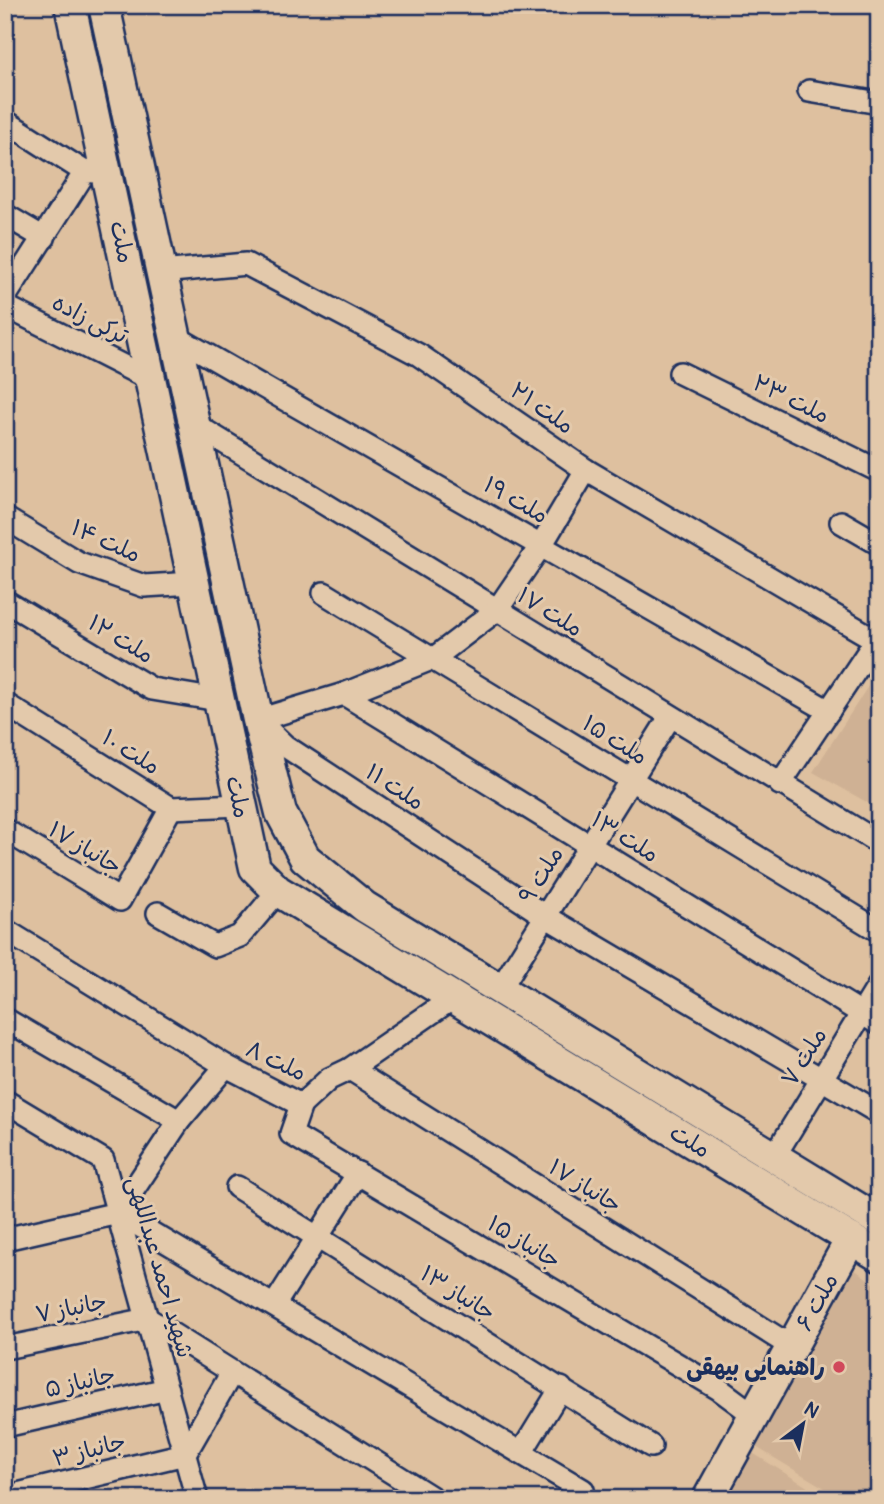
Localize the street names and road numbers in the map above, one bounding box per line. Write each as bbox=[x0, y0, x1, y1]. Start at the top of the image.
street label: ملت bbox=[103, 218, 141, 266]
street label: ترکی زاده bbox=[47, 288, 133, 350]
street label: ملت ۲۳ bbox=[748, 368, 834, 430]
street label: ملت ۲۱ bbox=[504, 376, 580, 440]
street label: ملت ۱۹ bbox=[478, 470, 554, 530]
street label: ملت ۱۴ bbox=[67, 513, 145, 569]
street label: ملت ۱۷ bbox=[512, 581, 588, 643]
street label: ملت ۱۲ bbox=[83, 608, 159, 670]
street label: ملت ۱۵ bbox=[577, 709, 653, 771]
street label: ملت ۱۰ bbox=[96, 723, 166, 781]
street label: ملت ۱۱ bbox=[360, 757, 430, 817]
street label: ملت bbox=[219, 773, 257, 821]
street label: ملت ۱۳ bbox=[586, 805, 664, 869]
street label: جانباز ۱۷ bbox=[43, 815, 127, 881]
street label: ملت ۹ bbox=[512, 841, 570, 909]
street label: ملت ۷ bbox=[775, 1022, 833, 1092]
street label: ملت ۸ bbox=[241, 1034, 311, 1088]
street label: ملت bbox=[664, 1118, 716, 1164]
street label: جانباز ۱۷ bbox=[543, 1152, 627, 1220]
street label: شهید احمد عبداللهی bbox=[120, 1173, 200, 1361]
street label: جانباز ۱۵ bbox=[482, 1209, 566, 1275]
street label: جانباز ۱۳ bbox=[415, 1259, 501, 1327]
street label: ملت ۶ bbox=[789, 1268, 845, 1336]
street label: جانباز ۷ bbox=[33, 1287, 109, 1329]
street label: جانباز ۵ bbox=[42, 1360, 118, 1404]
street label: جانباز ۳ bbox=[49, 1427, 129, 1473]

